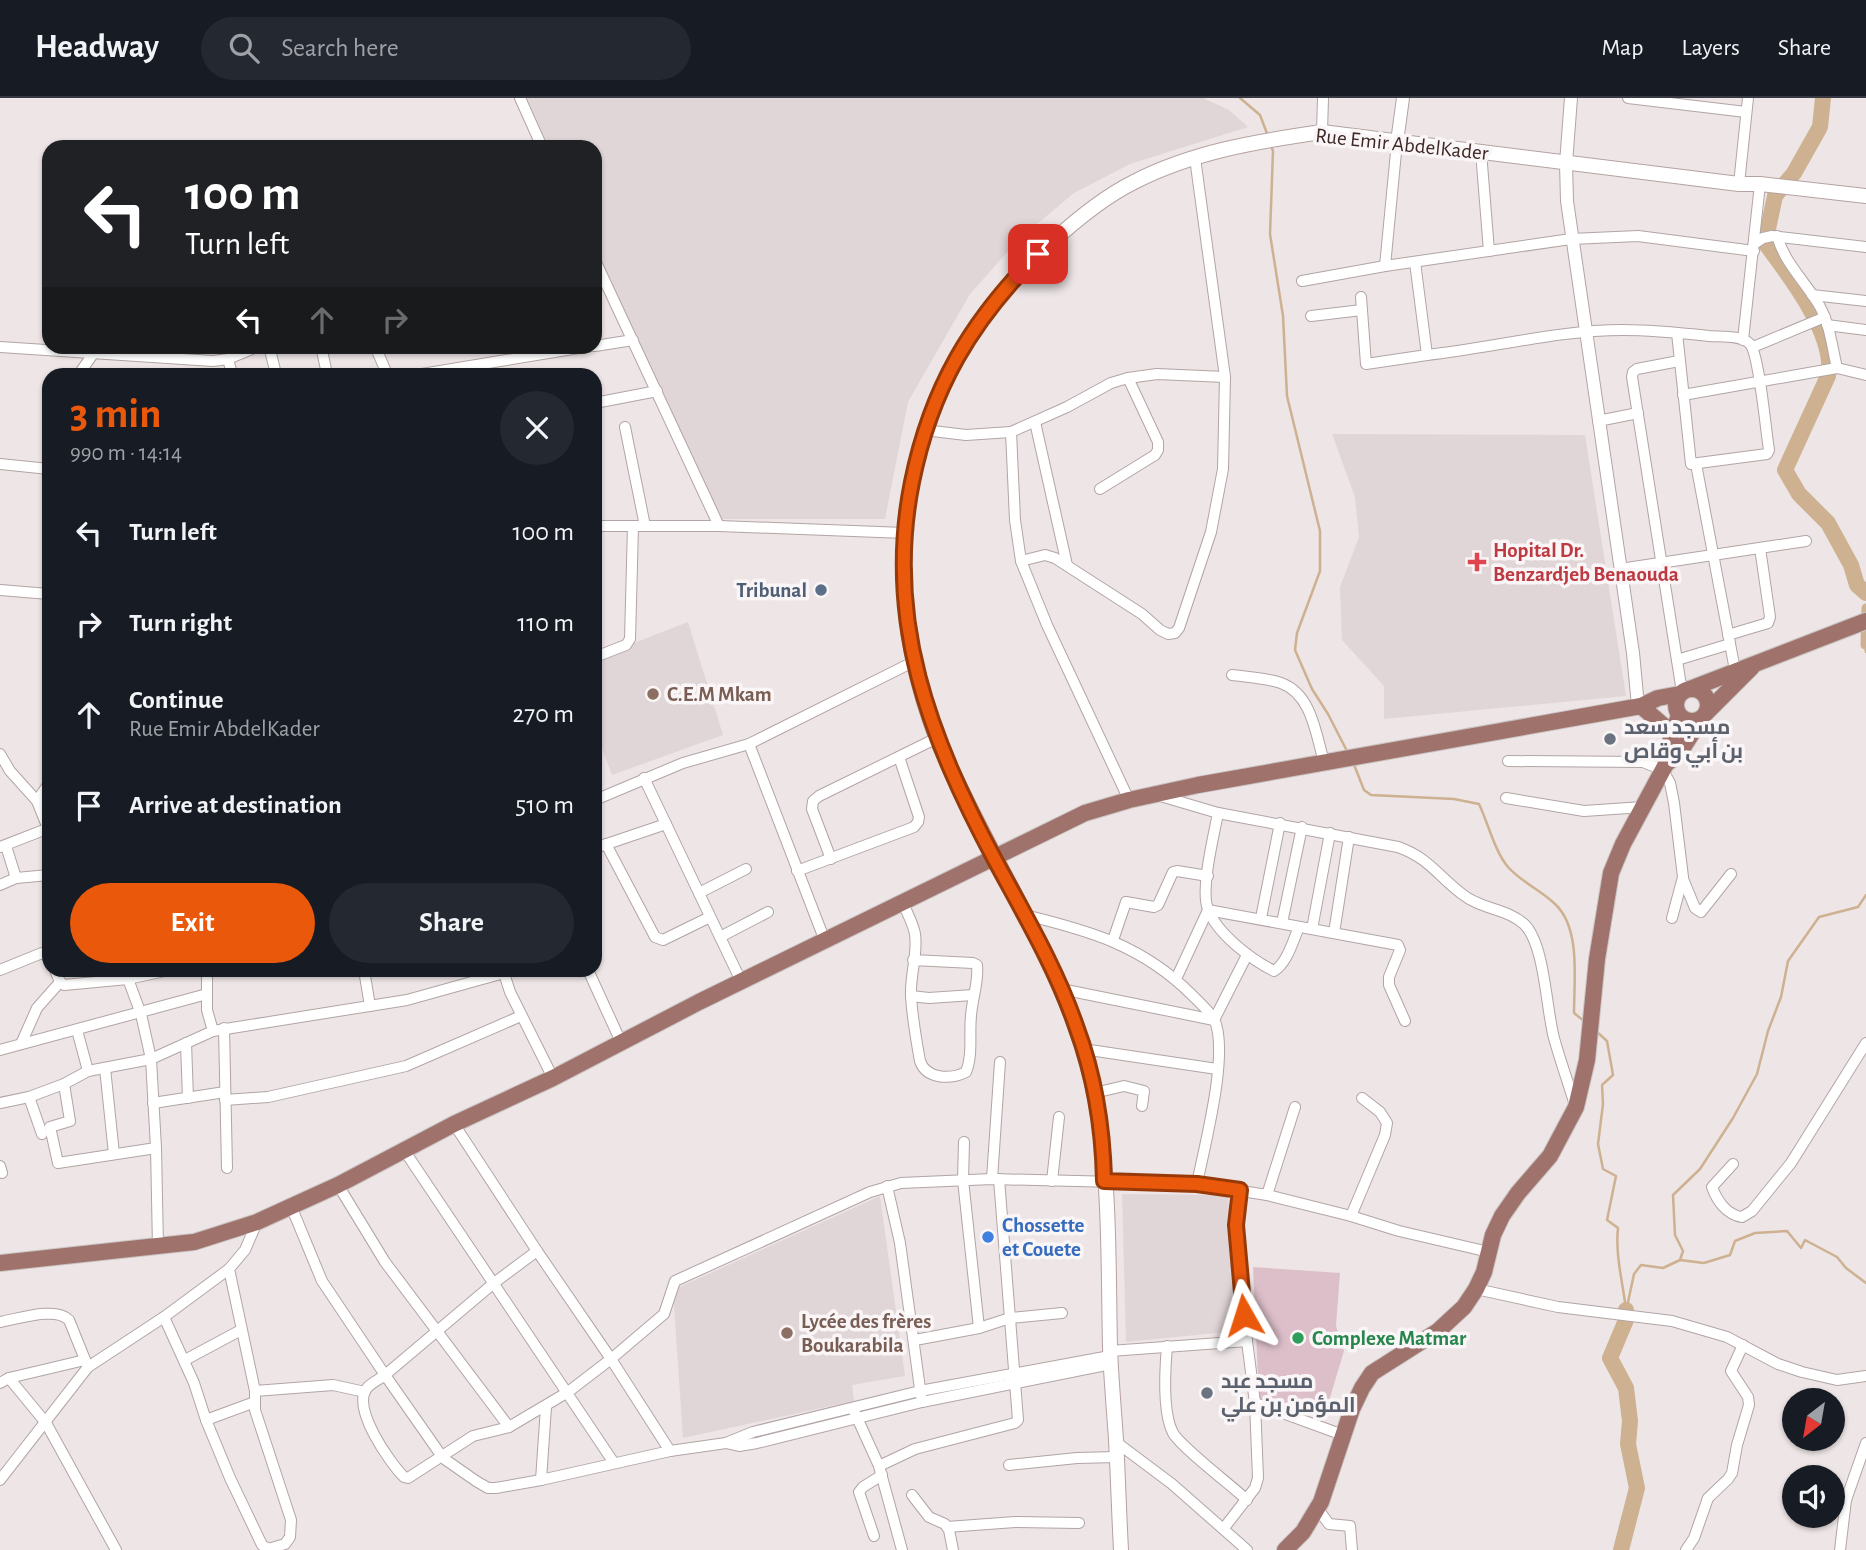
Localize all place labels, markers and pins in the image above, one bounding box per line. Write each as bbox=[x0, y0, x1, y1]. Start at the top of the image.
pin bbox=[1008, 224, 1068, 284]
place label: Hopital Dr. Benzardjeb Benaouda bbox=[1493, 540, 1679, 585]
marker: Hopital Dr. Benzardjeb Benaouda bbox=[1467, 552, 1487, 572]
place label: Tribunal bbox=[736, 580, 807, 601]
marker: Tribunal bbox=[813, 582, 829, 598]
place label: C.E.M Mkam bbox=[667, 684, 772, 705]
marker: C.E.M Mkam bbox=[645, 686, 661, 702]
place label: مسجد سعد بن أبي وقاص bbox=[1624, 717, 1743, 768]
marker: مسجد سعد بن أبي وقاص bbox=[1602, 731, 1618, 747]
place label: Chossette et Couete bbox=[1002, 1215, 1085, 1260]
marker: Chossette et Couete bbox=[980, 1229, 996, 1245]
place label: Lycée des frères Boukarabila bbox=[801, 1311, 931, 1356]
marker: Lycée des frères Boukarabila bbox=[779, 1325, 795, 1341]
place label: Complexe Matmar bbox=[1312, 1328, 1467, 1349]
marker: Complexe Matmar bbox=[1290, 1330, 1306, 1346]
place label: مسجد عبد المؤمن بن علي bbox=[1221, 1371, 1356, 1422]
marker: مسجد عبد المؤمن بن علي bbox=[1199, 1385, 1215, 1401]

